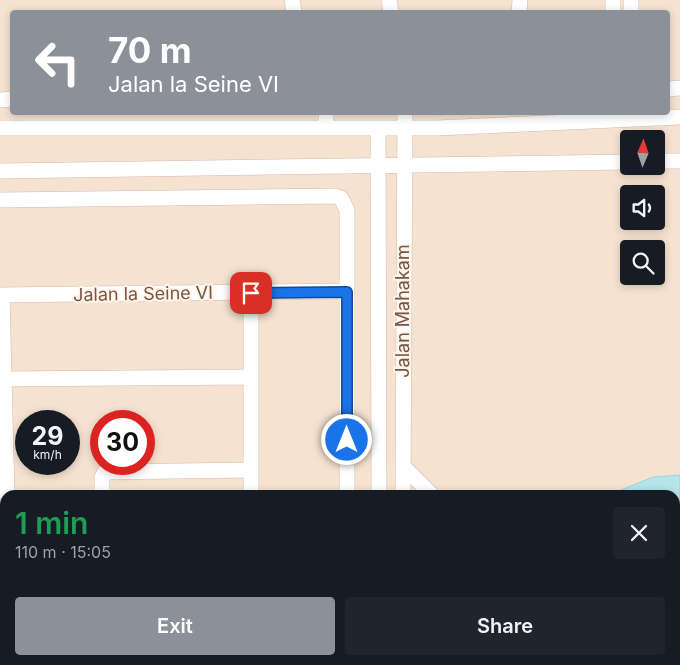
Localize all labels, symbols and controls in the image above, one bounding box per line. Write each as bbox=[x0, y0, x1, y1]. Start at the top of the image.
text: 70 m bbox=[108, 29, 192, 71]
icon: left bbox=[25, 30, 90, 95]
text: Jalan la Seine VI bbox=[108, 71, 279, 97]
north arrow bbox=[620, 130, 665, 175]
map controls bbox=[620, 130, 665, 285]
button: sound bbox=[620, 185, 665, 230]
button: search bbox=[620, 240, 665, 285]
street label: Jalan Mahakam bbox=[392, 244, 413, 378]
pin bbox=[230, 272, 272, 314]
icon: arrive bbox=[237, 279, 265, 307]
street label: Jalan la Seine VI bbox=[73, 282, 213, 305]
speed limit sign: 30 bbox=[90, 410, 155, 475]
position arrow bbox=[320, 413, 372, 465]
text: 29 bbox=[32, 421, 63, 451]
text: km/h bbox=[33, 447, 62, 462]
text: 1 min bbox=[15, 505, 88, 541]
button: close bbox=[613, 507, 665, 559]
text: 110 m · 15:05 bbox=[15, 542, 111, 562]
button: Exit bbox=[15, 597, 335, 655]
button: Share bbox=[345, 597, 665, 655]

